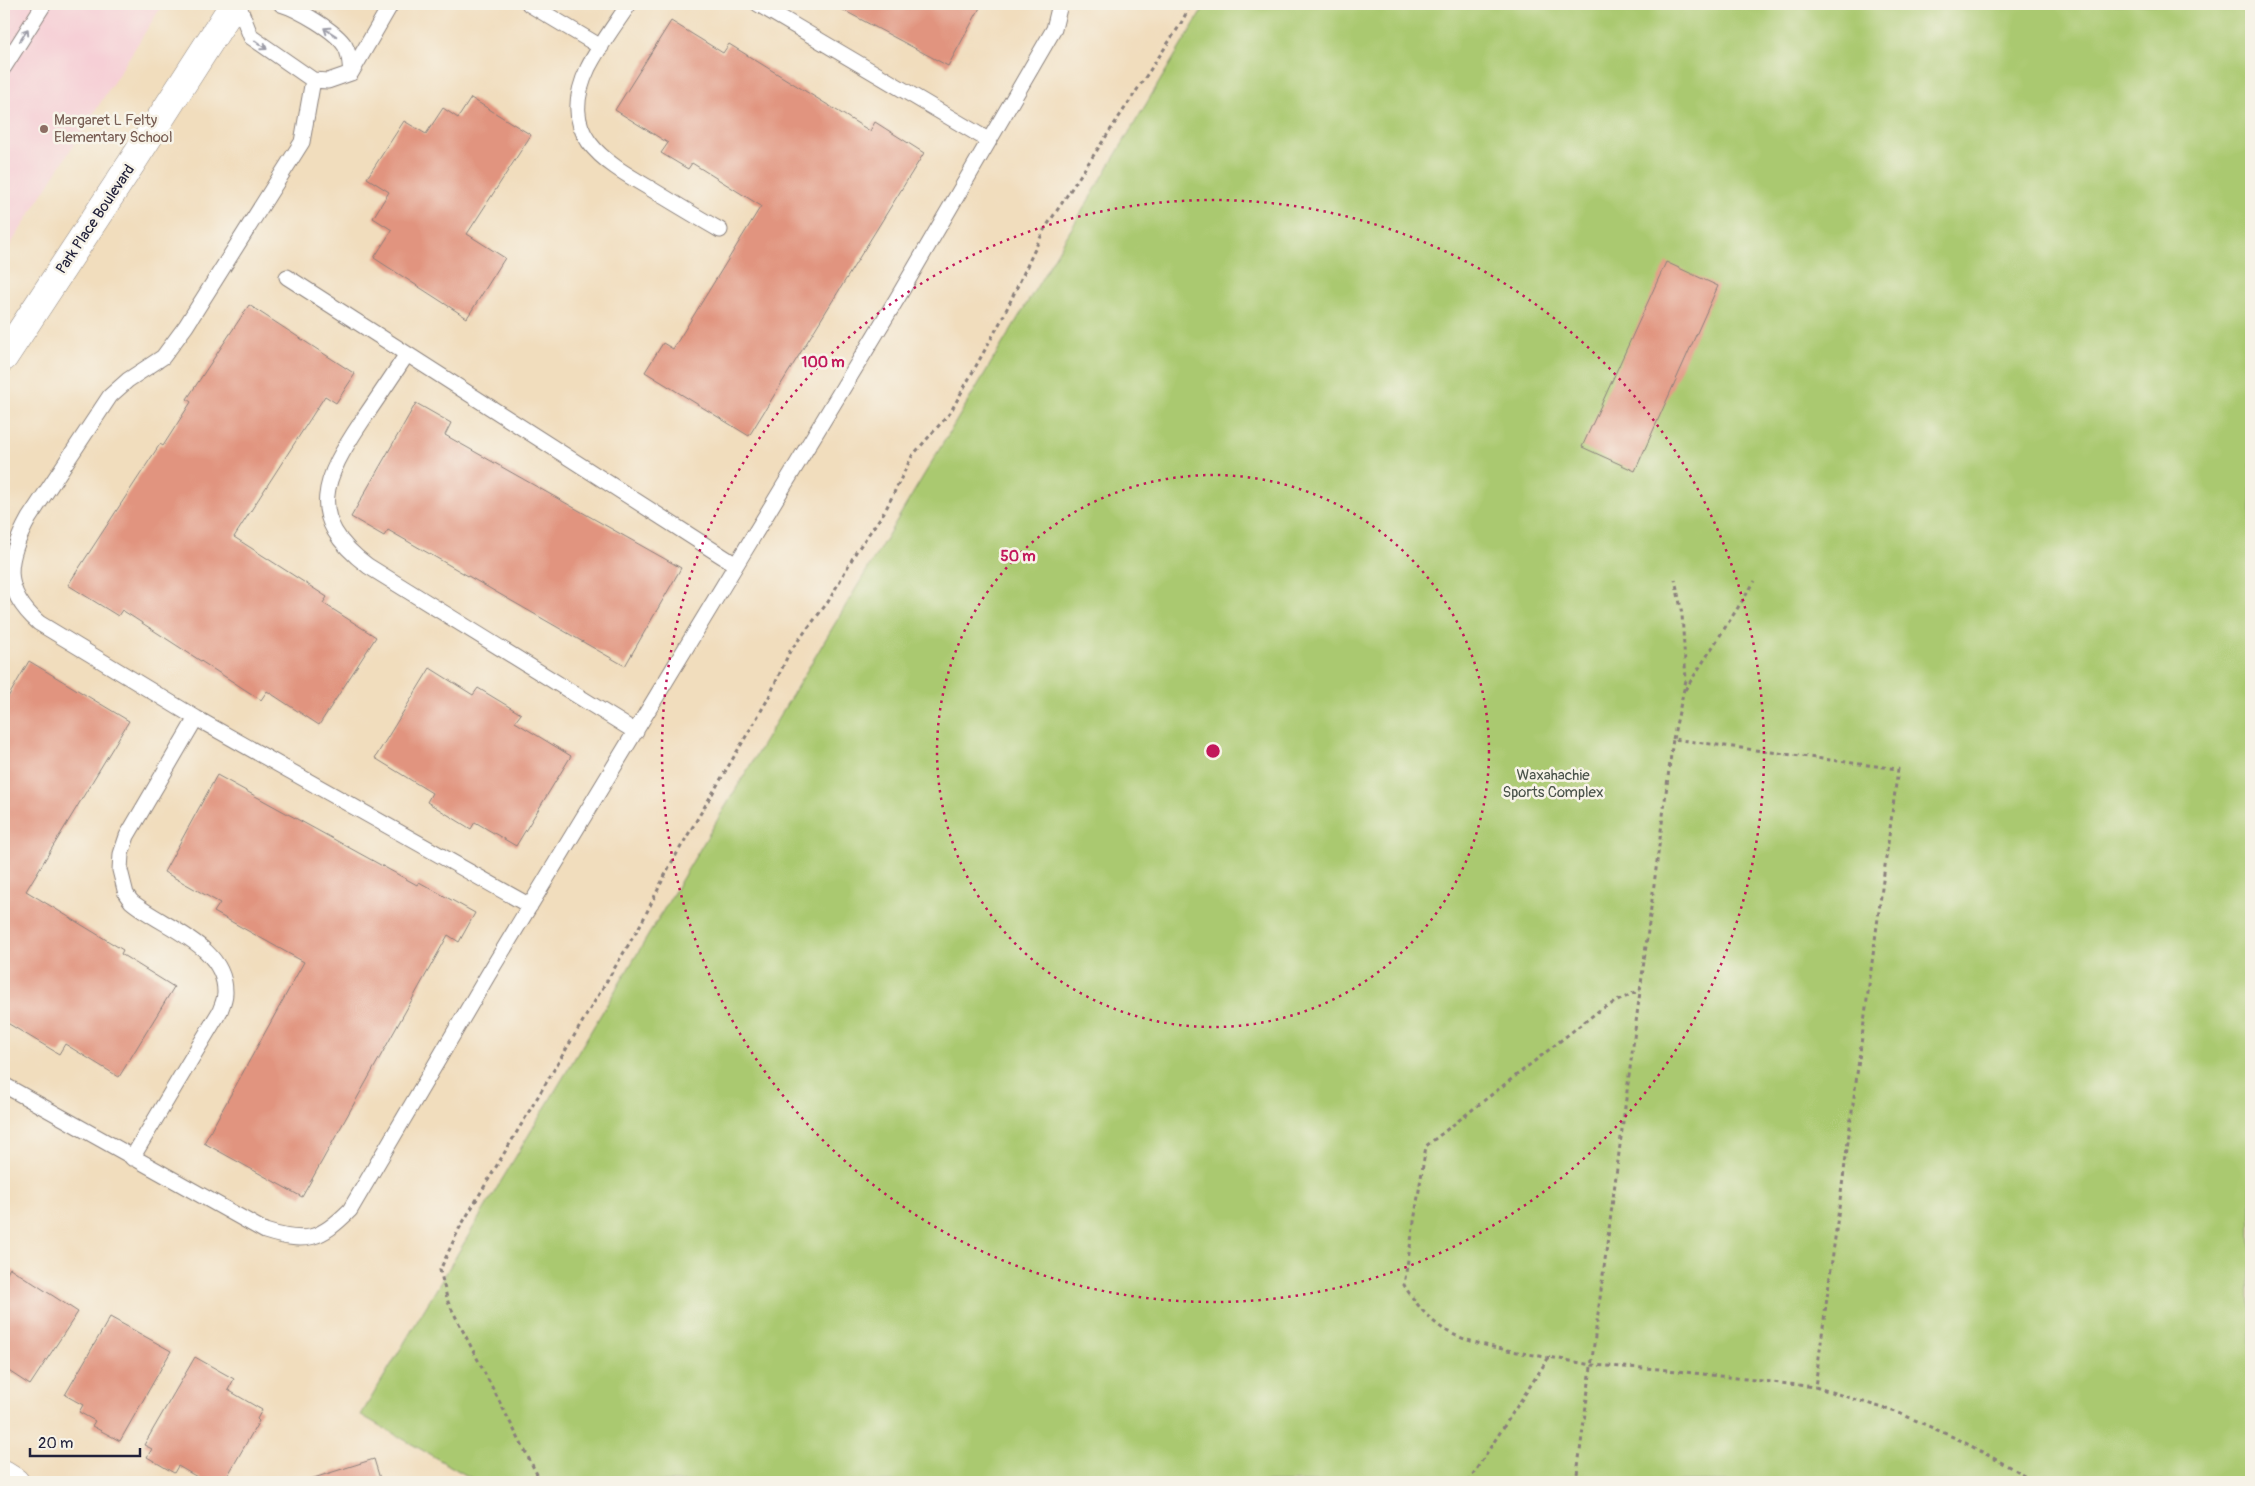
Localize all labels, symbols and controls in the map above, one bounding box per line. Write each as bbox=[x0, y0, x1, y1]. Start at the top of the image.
one-way arrow bbox=[323, 26, 337, 37]
one-way arrow bbox=[19, 29, 29, 43]
one-way arrow bbox=[254, 40, 268, 50]
place label: Margaret L Felty Elementary School bbox=[54, 111, 173, 147]
marker: Margaret L Felty Elementary School bbox=[38, 123, 50, 135]
street label: Park Place Boulevard bbox=[52, 161, 139, 278]
text: 100 m bbox=[802, 353, 844, 372]
text: 50 m bbox=[1001, 547, 1035, 566]
centre of rings bbox=[1204, 742, 1222, 760]
park label: Waxahachie Sports Complex bbox=[1503, 766, 1603, 802]
scale bar bbox=[30, 1426, 140, 1458]
text: 20 m bbox=[38, 1434, 73, 1453]

